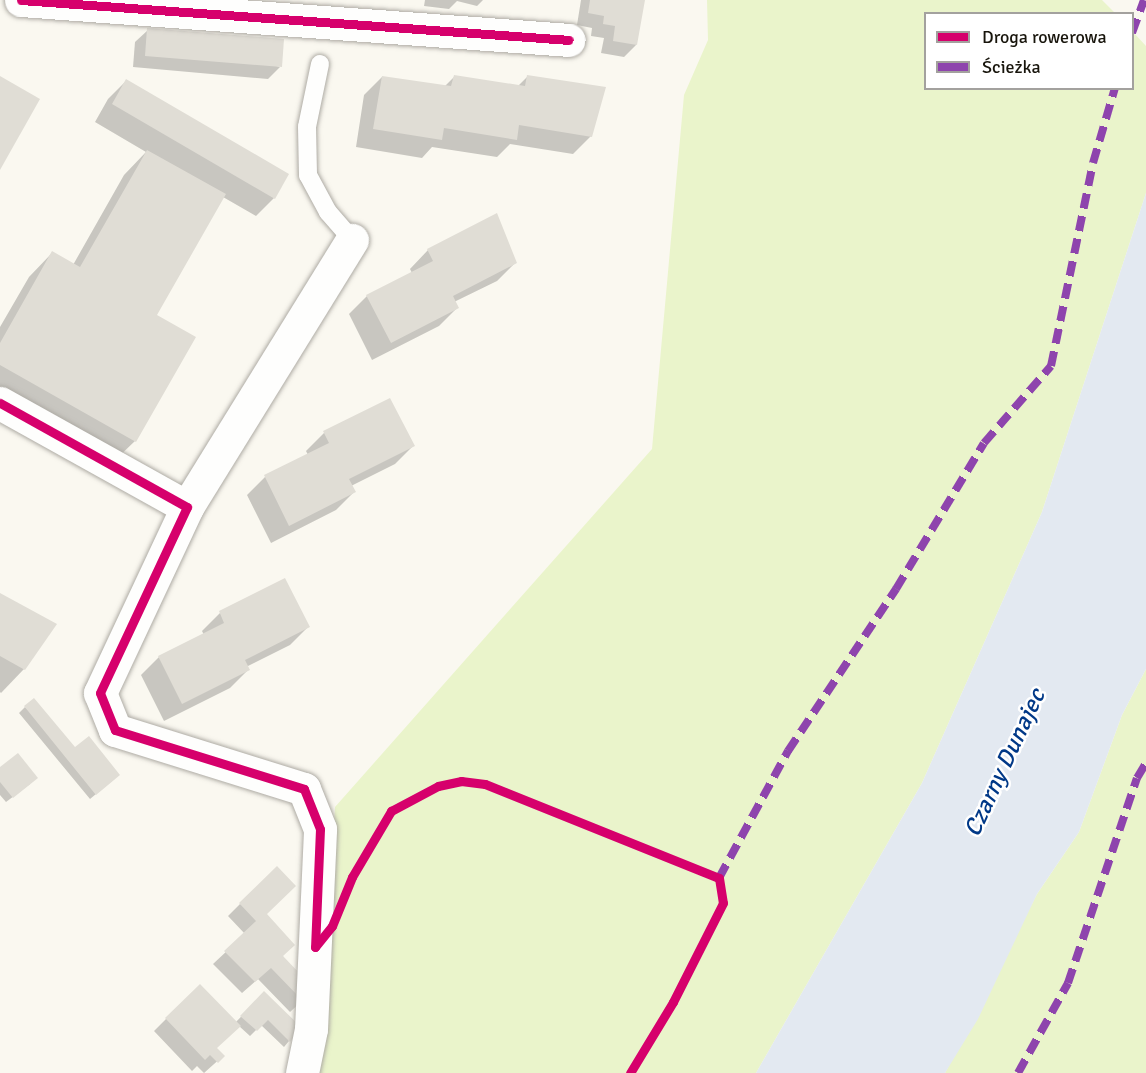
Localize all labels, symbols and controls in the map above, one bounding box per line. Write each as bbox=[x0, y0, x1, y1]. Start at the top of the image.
legend bbox=[924, 12, 1134, 90]
text: Droga rowerowa bbox=[982, 26, 1107, 48]
text: Ścieżka bbox=[982, 56, 1041, 78]
water label: Czarny Dunajec bbox=[958, 685, 1052, 841]

